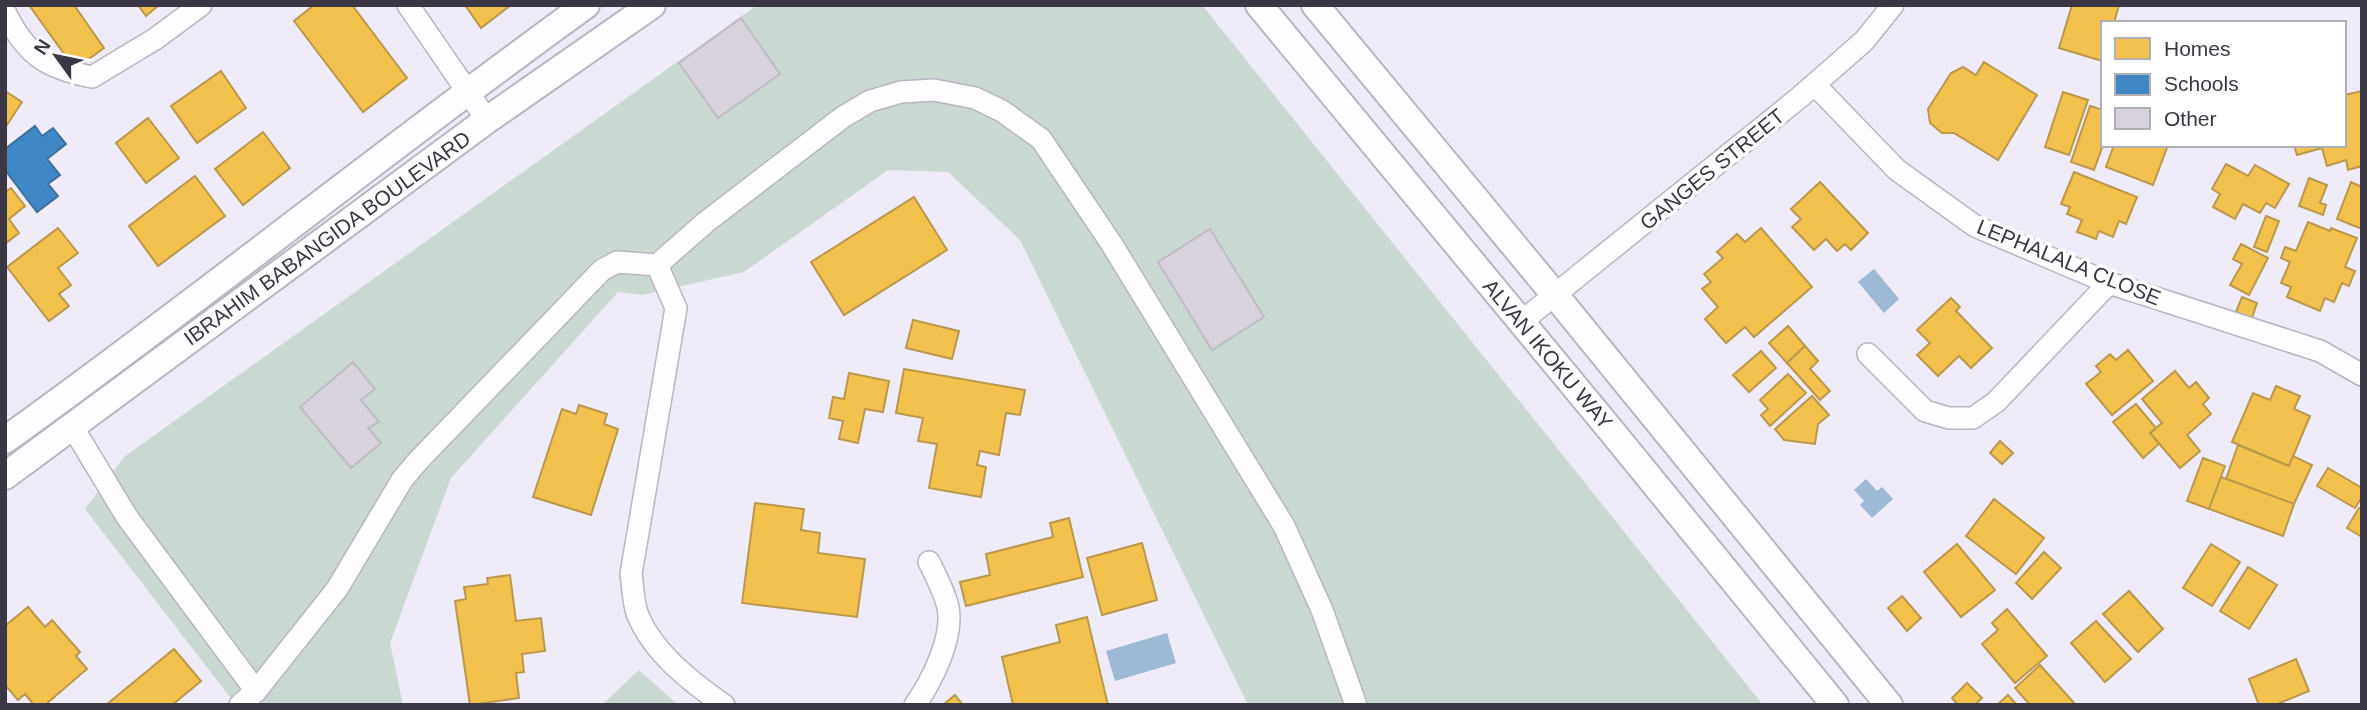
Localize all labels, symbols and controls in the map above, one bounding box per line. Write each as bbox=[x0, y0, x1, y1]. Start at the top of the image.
north arrow bbox=[21, 21, 91, 91]
legend bbox=[2101, 21, 2346, 147]
text: N bbox=[30, 36, 55, 58]
text: Homes bbox=[2164, 37, 2231, 60]
text: Schools bbox=[2164, 72, 2239, 95]
street label: GANGES STREET bbox=[1635, 104, 1789, 234]
text: Other bbox=[2164, 107, 2217, 130]
street label: IBRAHIM BABANGIDA BOULEVARD bbox=[179, 126, 475, 350]
street label: LEPHALALA CLOSE bbox=[1974, 215, 2164, 309]
street label: ALVAN IKOKU WAY bbox=[1479, 274, 1617, 434]

